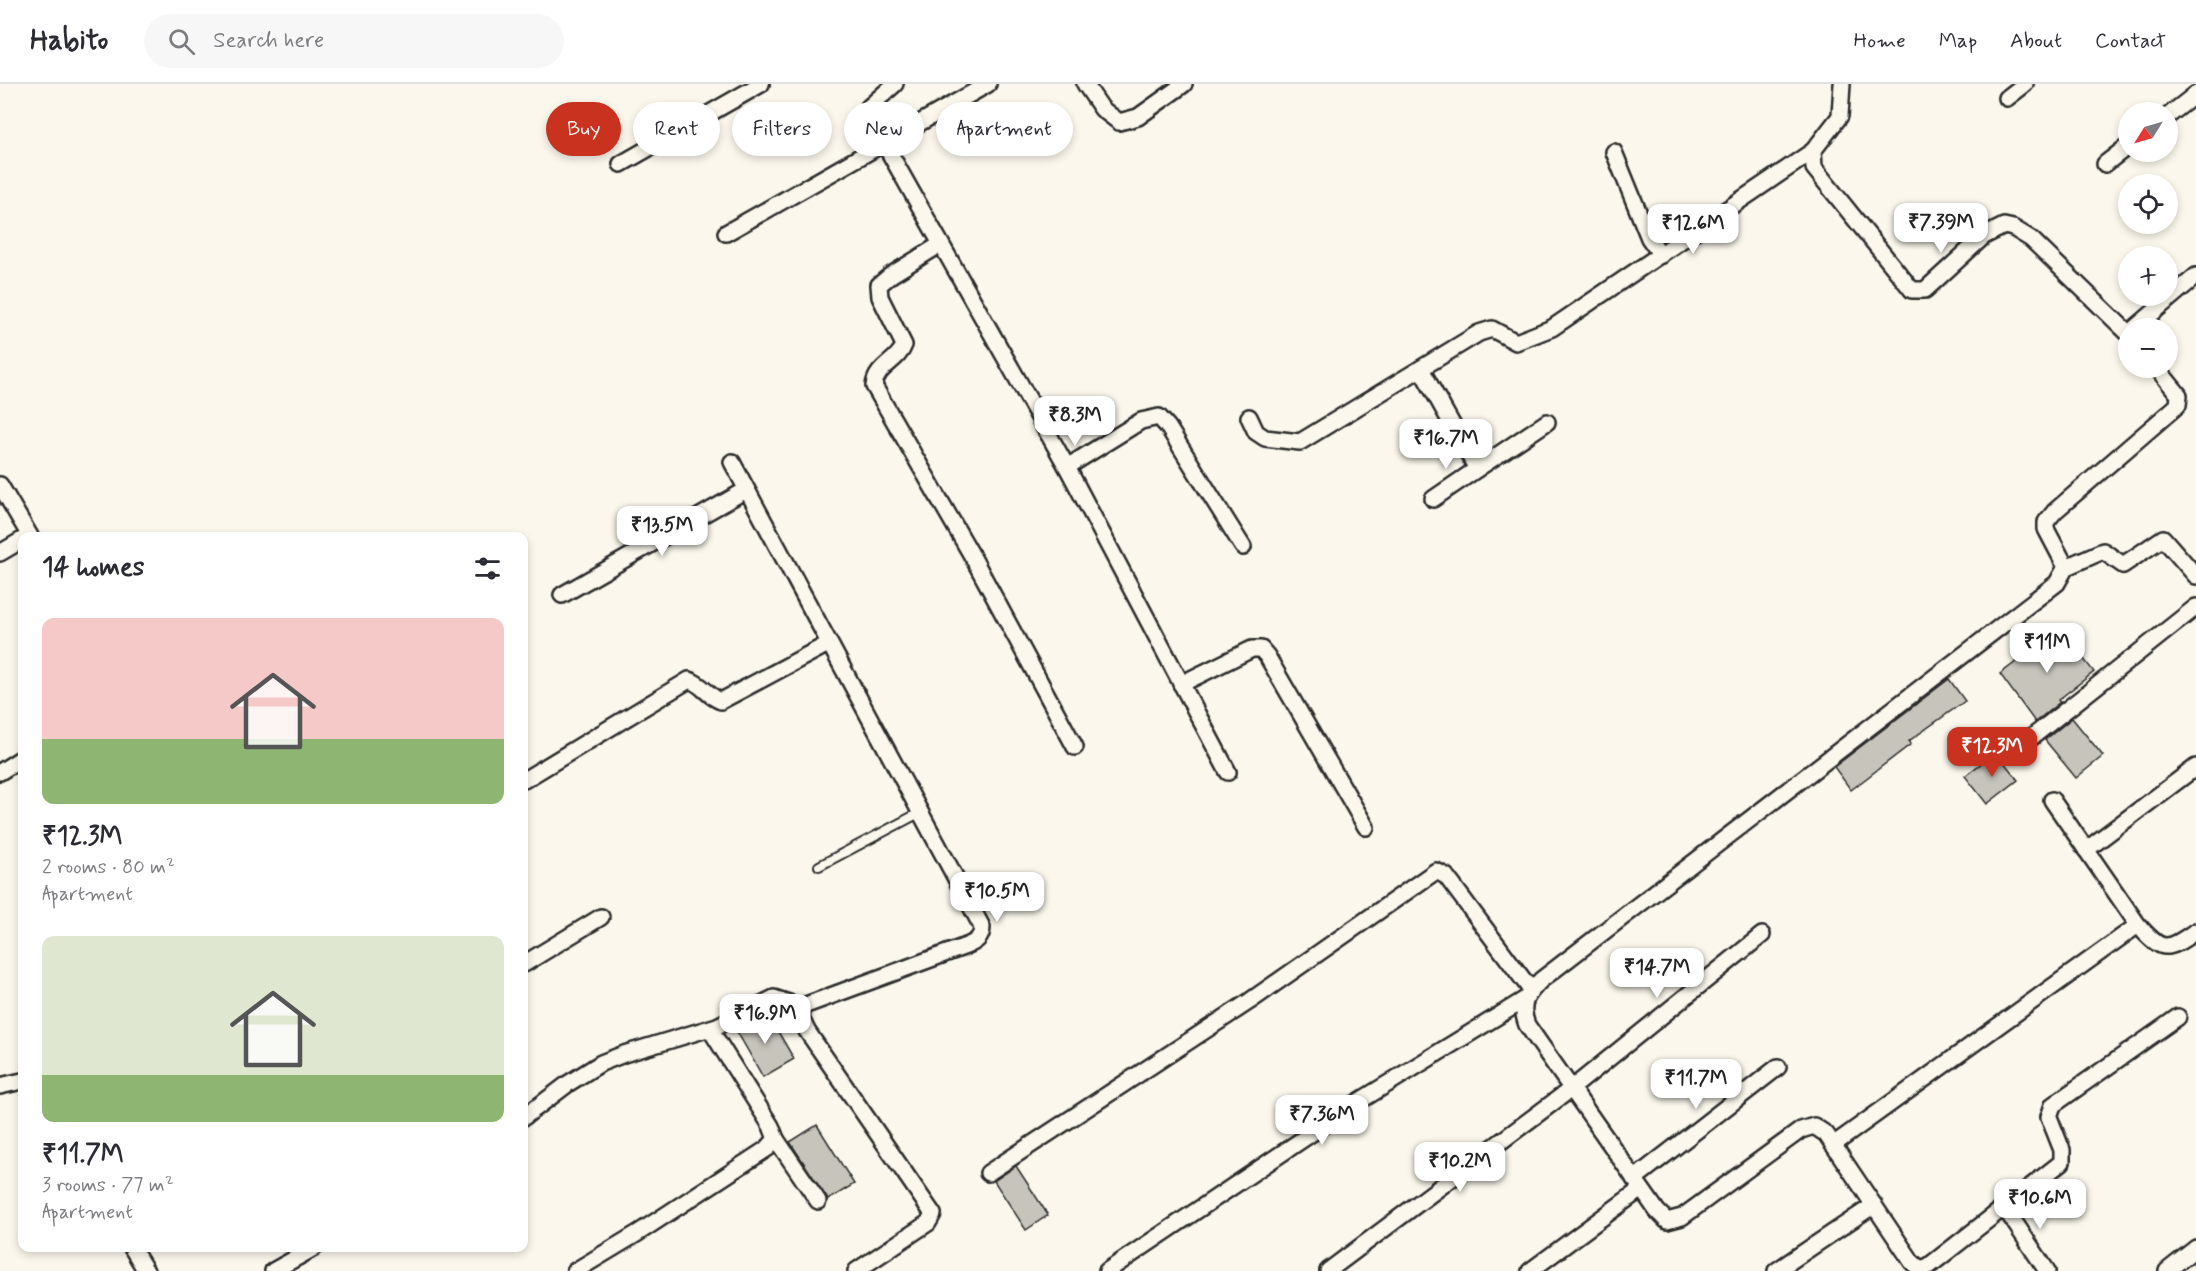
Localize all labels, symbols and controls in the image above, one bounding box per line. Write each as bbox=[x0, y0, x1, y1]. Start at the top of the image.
search box bbox=[144, 14, 564, 68]
text: Habito bbox=[30, 23, 108, 60]
icon: search bbox=[165, 25, 198, 58]
text: Search here bbox=[213, 27, 324, 55]
text: Home bbox=[1854, 27, 1906, 55]
text: Map bbox=[1939, 27, 1977, 55]
text: About bbox=[2010, 27, 2062, 55]
text: Contact bbox=[2095, 27, 2166, 55]
chip: Buy bbox=[546, 102, 621, 156]
chip: Rent bbox=[633, 102, 720, 156]
chip: Filters bbox=[732, 102, 832, 156]
chip: New bbox=[844, 102, 924, 156]
chip: Apartment bbox=[936, 102, 1073, 156]
north arrow bbox=[2118, 102, 2178, 162]
map controls bbox=[2118, 102, 2178, 378]
button: locate bbox=[2118, 174, 2178, 234]
pin: ₹7.39M bbox=[1892, 203, 1990, 254]
pin: ₹12.6M bbox=[1644, 204, 1742, 255]
text: ₹7.39M bbox=[1908, 209, 1974, 236]
text: ₹12.6M bbox=[1662, 210, 1724, 237]
button: + bbox=[2118, 246, 2178, 306]
button: − bbox=[2118, 318, 2178, 378]
pin: ₹8.3M bbox=[1033, 396, 1117, 447]
text: ₹8.3M bbox=[1048, 402, 1102, 429]
pin: ₹16.7M bbox=[1397, 419, 1495, 470]
text: ₹16.7M bbox=[1413, 425, 1479, 452]
pin: ₹13.5M bbox=[613, 506, 711, 557]
text: ₹13.5M bbox=[631, 512, 693, 539]
text: 14 homes bbox=[42, 551, 144, 585]
icon: filters bbox=[471, 552, 504, 585]
pin: ₹11M bbox=[2011, 623, 2083, 674]
text: ₹11M bbox=[2024, 629, 2070, 656]
icon: home bbox=[219, 657, 327, 765]
pin: ₹12.3M bbox=[1943, 727, 2041, 778]
text: ₹12.3M bbox=[1961, 733, 2023, 760]
text: ₹12.3M bbox=[42, 820, 122, 854]
text: 2 rooms · 80 m² bbox=[42, 854, 175, 881]
pin: ₹10.5M bbox=[948, 872, 1046, 923]
text: ₹10.5M bbox=[964, 878, 1030, 905]
text: Apartment bbox=[42, 881, 133, 908]
pin: ₹14.7M bbox=[1608, 948, 1706, 999]
text: ₹14.7M bbox=[1624, 954, 1690, 981]
icon: home bbox=[219, 975, 327, 1083]
pin: ₹16.9M bbox=[716, 994, 814, 1045]
text: ₹16.9M bbox=[734, 1000, 796, 1027]
pin: ₹11.7M bbox=[1647, 1059, 1745, 1110]
text: ₹11.7M bbox=[1665, 1065, 1727, 1092]
pin: ₹7.36M bbox=[1273, 1095, 1371, 1146]
text: ₹7.36M bbox=[1289, 1101, 1355, 1128]
text: ₹11.7M bbox=[42, 1138, 124, 1172]
pin: ₹10.2M bbox=[1411, 1142, 1509, 1193]
text: ₹10.2M bbox=[1428, 1148, 1492, 1175]
text: 3 rooms · 77 m² bbox=[42, 1172, 174, 1199]
pin: ₹10.6M bbox=[1991, 1179, 2089, 1230]
text: ₹10.6M bbox=[2008, 1185, 2072, 1212]
text: Apartment bbox=[42, 1199, 133, 1226]

